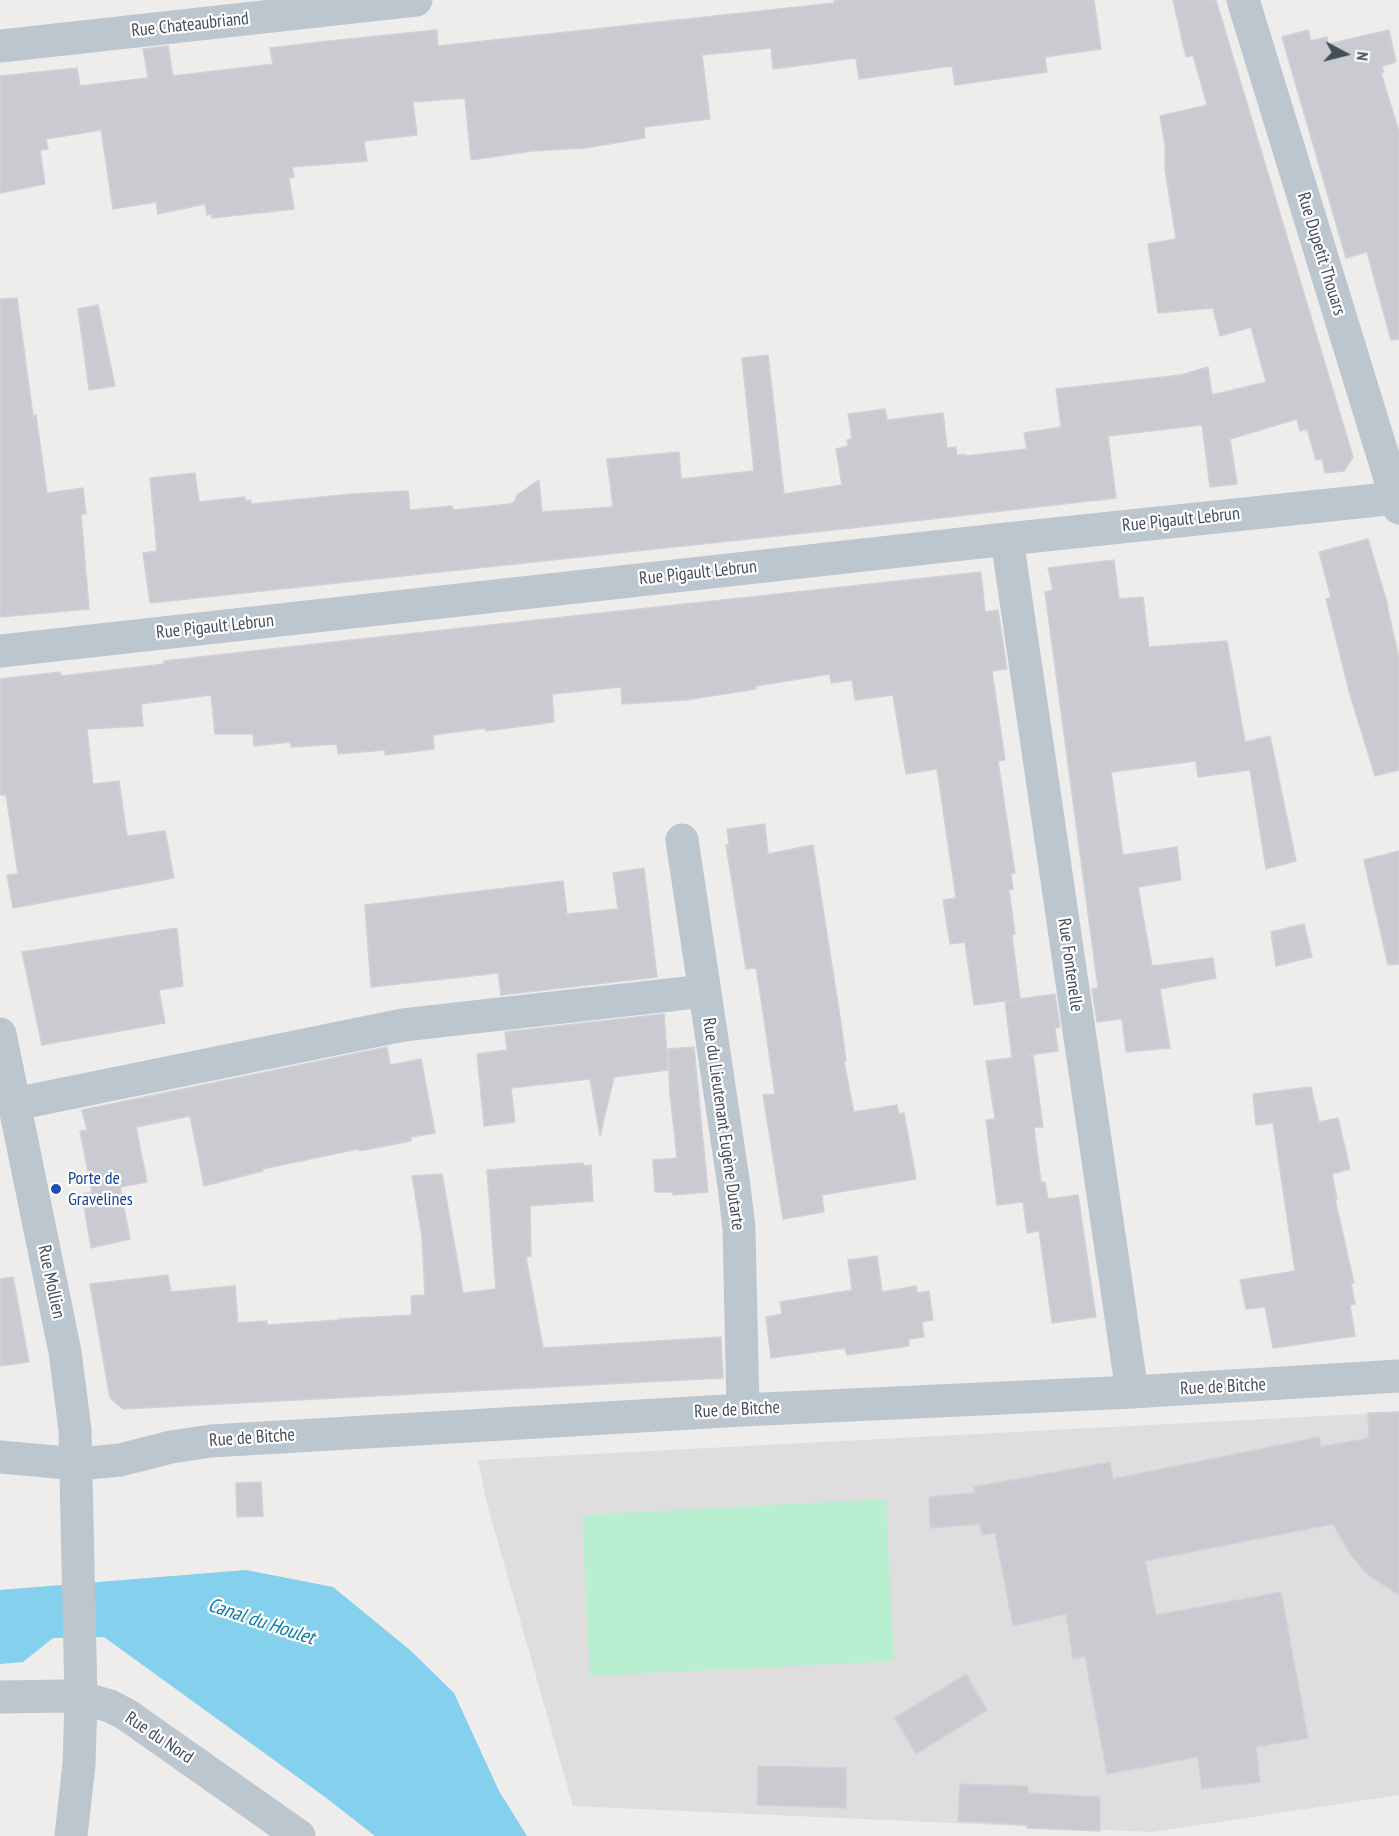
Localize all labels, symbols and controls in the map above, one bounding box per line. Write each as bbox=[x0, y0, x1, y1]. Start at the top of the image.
street label: Rue Chateaubriand bbox=[130, 8, 250, 42]
north arrow bbox=[1315, 24, 1375, 84]
text: N bbox=[1352, 51, 1373, 62]
street label: Rue Dupetit Thouars bbox=[1292, 190, 1350, 318]
street label: Rue Pigault Lebrun bbox=[1121, 503, 1241, 537]
street label: Rue Pigault Lebrun bbox=[638, 556, 758, 590]
street label: Rue Pigault Lebrun bbox=[155, 610, 275, 644]
street label: Rue Fontenelle bbox=[1053, 917, 1087, 1013]
street label: Rue du Lieutenant Eugène Dutarte bbox=[697, 1016, 749, 1232]
place label: Porte de Gravelines bbox=[68, 1168, 133, 1210]
marker: Porte de Gravelines bbox=[49, 1182, 63, 1196]
street label: Rue Mollien bbox=[33, 1243, 69, 1321]
street label: Rue de Bitche bbox=[1180, 1374, 1266, 1400]
street label: Rue de Bitche bbox=[694, 1397, 780, 1423]
street label: Rue de Bitche bbox=[209, 1424, 295, 1452]
water label: Canal du Houlet bbox=[205, 1593, 317, 1651]
street label: Rue du Nord bbox=[121, 1707, 197, 1769]

